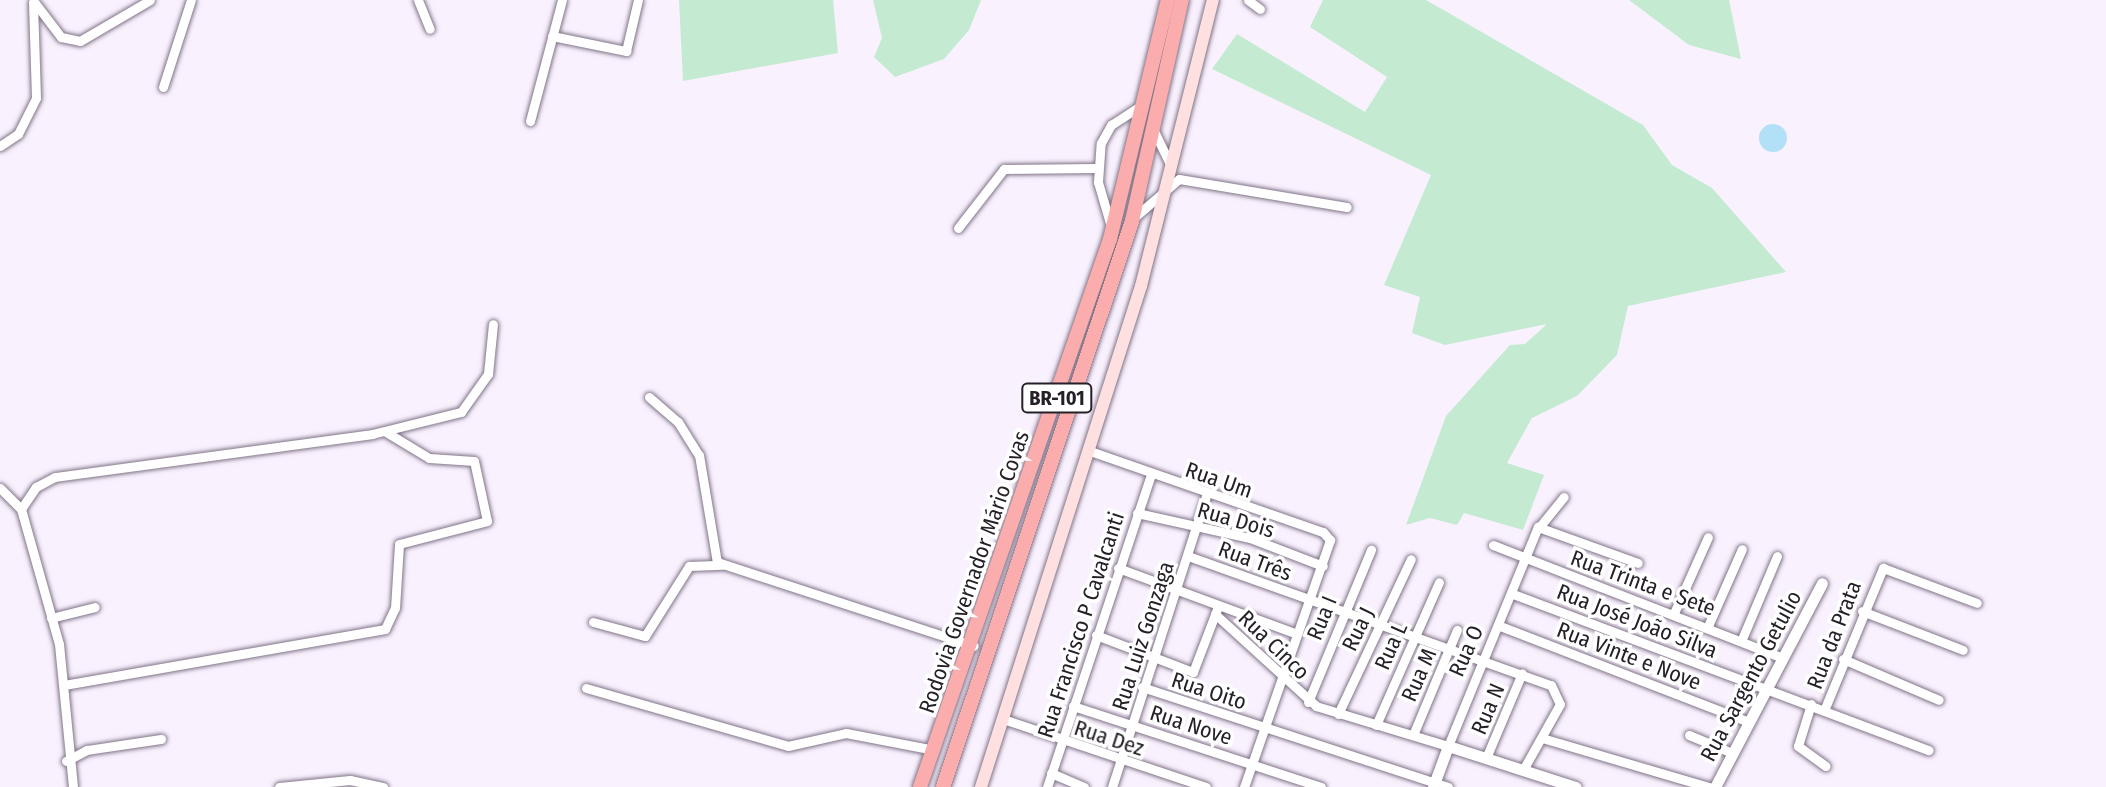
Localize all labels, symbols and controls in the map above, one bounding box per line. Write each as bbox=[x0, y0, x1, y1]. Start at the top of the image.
road number: BR-101 bbox=[1021, 382, 1093, 414]
street label: Rodovia Governador Mário Covas bbox=[913, 427, 1035, 717]
street label: Rua Um bbox=[1182, 456, 1256, 504]
street label: Rua Dois bbox=[1195, 496, 1277, 544]
street label: Rua Francisco P Cavalcanti bbox=[1032, 509, 1130, 741]
street label: Rua Três bbox=[1215, 536, 1295, 586]
street label: Rua Trinta e Sete bbox=[1567, 545, 1719, 621]
street label: Rua Luiz Gonzaga bbox=[1106, 558, 1180, 714]
street label: Rua da Prata bbox=[1801, 577, 1867, 693]
street label: Rua José João Silva bbox=[1553, 578, 1721, 664]
street label: Rua Sargento Getulio bbox=[1695, 586, 1807, 766]
street label: Rua I bbox=[1301, 592, 1343, 644]
street label: Rua J bbox=[1336, 603, 1380, 655]
street label: Rua Cinco bbox=[1233, 605, 1315, 685]
street label: Rua Vinte e Nove bbox=[1553, 616, 1705, 696]
street label: Rua L bbox=[1369, 618, 1413, 674]
street label: Rua O bbox=[1443, 621, 1489, 681]
street label: Rua M bbox=[1396, 644, 1442, 706]
street label: Rua Oito bbox=[1168, 667, 1250, 715]
street label: Rua N bbox=[1466, 680, 1510, 738]
street label: Rua Nove bbox=[1147, 699, 1235, 751]
street label: Rua Dez bbox=[1071, 714, 1147, 762]

